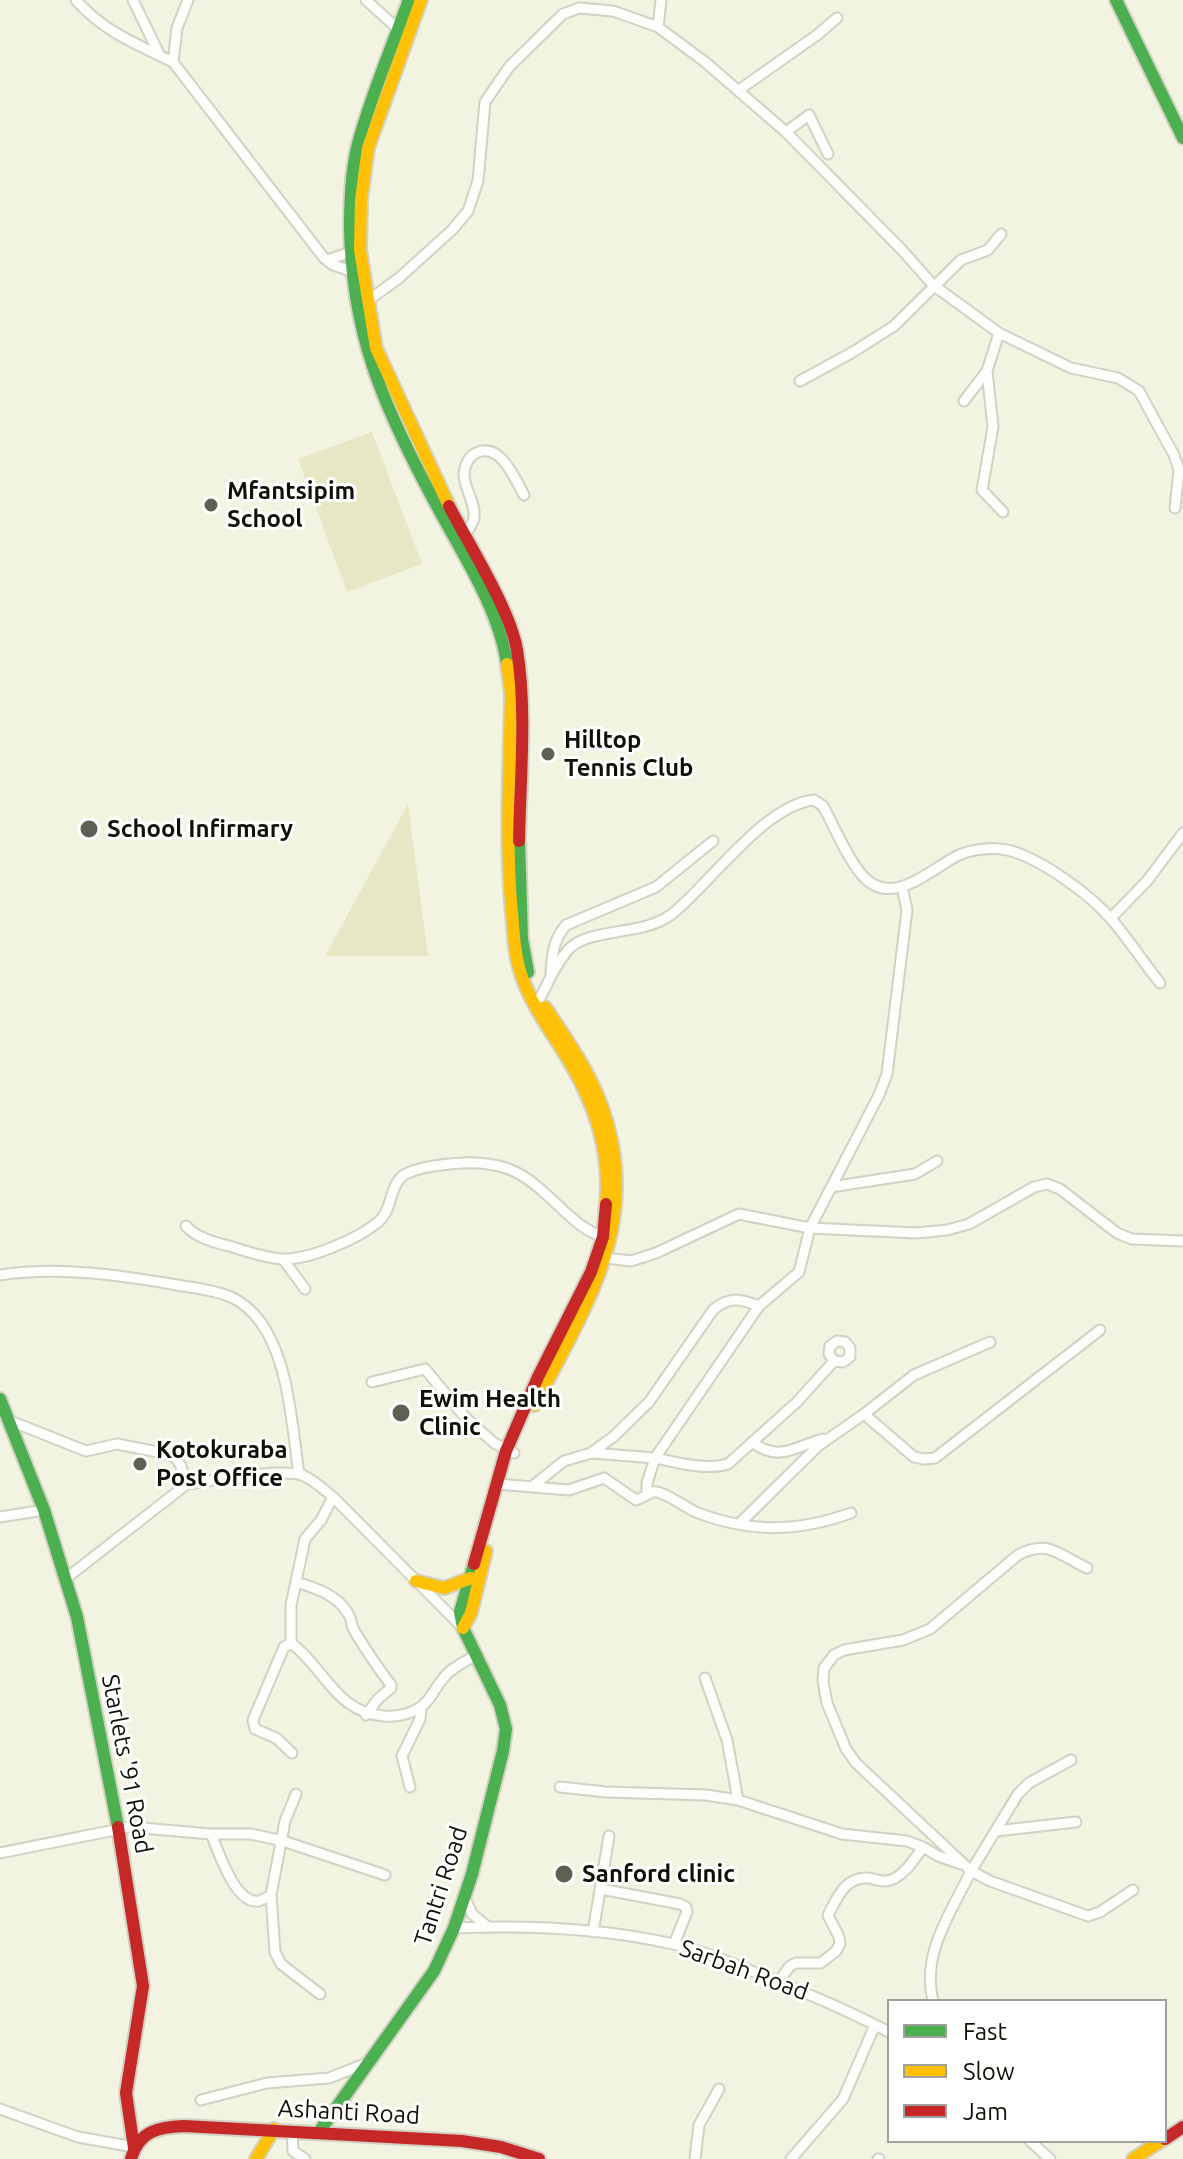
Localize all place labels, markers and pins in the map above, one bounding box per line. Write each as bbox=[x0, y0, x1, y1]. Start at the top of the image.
place label: Mfantsipim School bbox=[227, 477, 355, 533]
marker: Mfantsipim School bbox=[202, 496, 220, 514]
place label: Hilltop Tennis Club bbox=[564, 726, 693, 782]
marker: Hilltop Tennis Club bbox=[539, 745, 557, 763]
place label: School Infirmary bbox=[107, 815, 293, 843]
marker: School Infirmary bbox=[78, 818, 100, 840]
place label: Ewim Health Clinic bbox=[419, 1385, 561, 1441]
marker: Ewim Health Clinic bbox=[390, 1402, 412, 1424]
place label: Kotokuraba Post Office bbox=[156, 1436, 287, 1492]
marker: Kotokuraba Post Office bbox=[131, 1455, 149, 1473]
place label: Sanford clinic bbox=[582, 1860, 735, 1888]
marker: Sanford clinic bbox=[553, 1863, 575, 1885]

